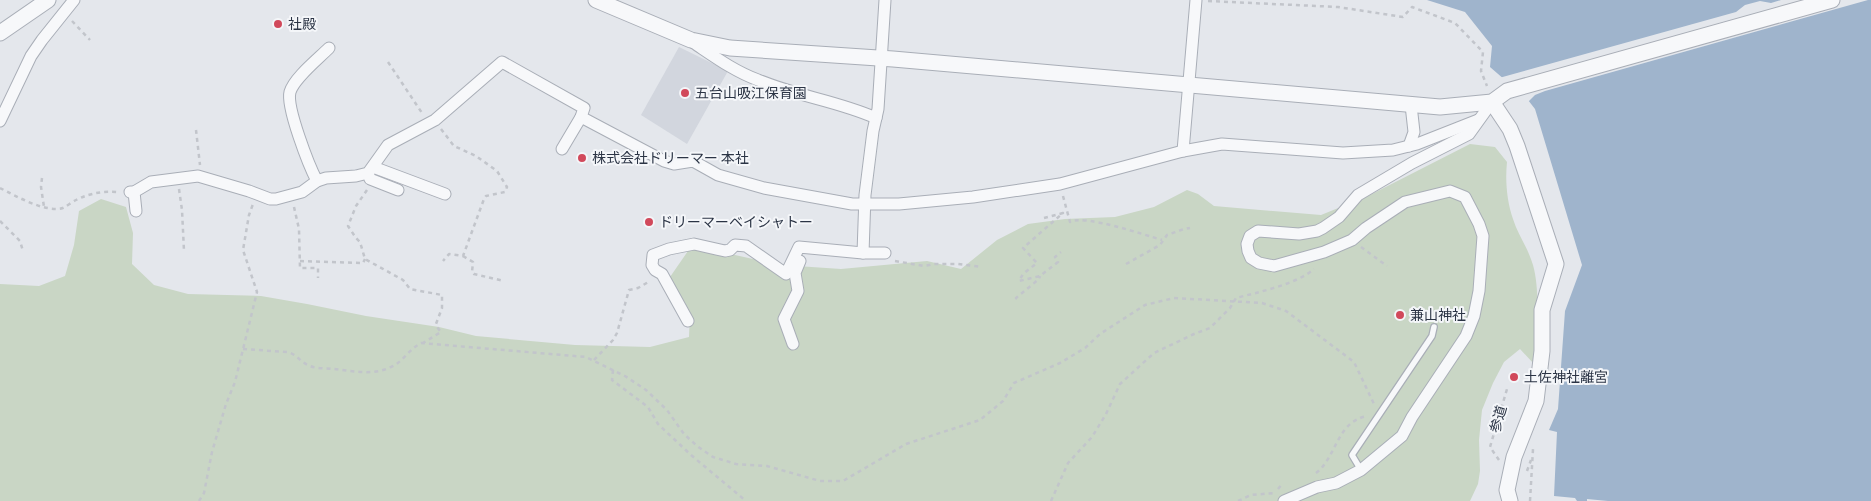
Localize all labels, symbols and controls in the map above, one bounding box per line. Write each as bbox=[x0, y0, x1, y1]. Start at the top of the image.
place label: 社殿 bbox=[288, 15, 316, 33]
marker: 社殿 bbox=[272, 18, 284, 30]
place label: 五台山吸江保育園 bbox=[695, 84, 807, 102]
marker: 五台山吸江保育園 bbox=[679, 87, 691, 99]
place label: 株式会社ドリーマー 本社 bbox=[592, 149, 749, 167]
marker: 株式会社ドリーマー 本社 bbox=[576, 152, 588, 164]
place label: ドリーマーベイシャトー bbox=[659, 213, 813, 231]
marker: ドリーマーベイシャトー bbox=[643, 216, 655, 228]
place label: 兼山神社 bbox=[1410, 306, 1466, 324]
marker: 兼山神社 bbox=[1394, 309, 1406, 321]
place label: 土佐神社離宮 bbox=[1524, 368, 1608, 386]
marker: 土佐神社離宮 bbox=[1508, 371, 1520, 383]
street label: 参道 bbox=[1485, 403, 1511, 435]

